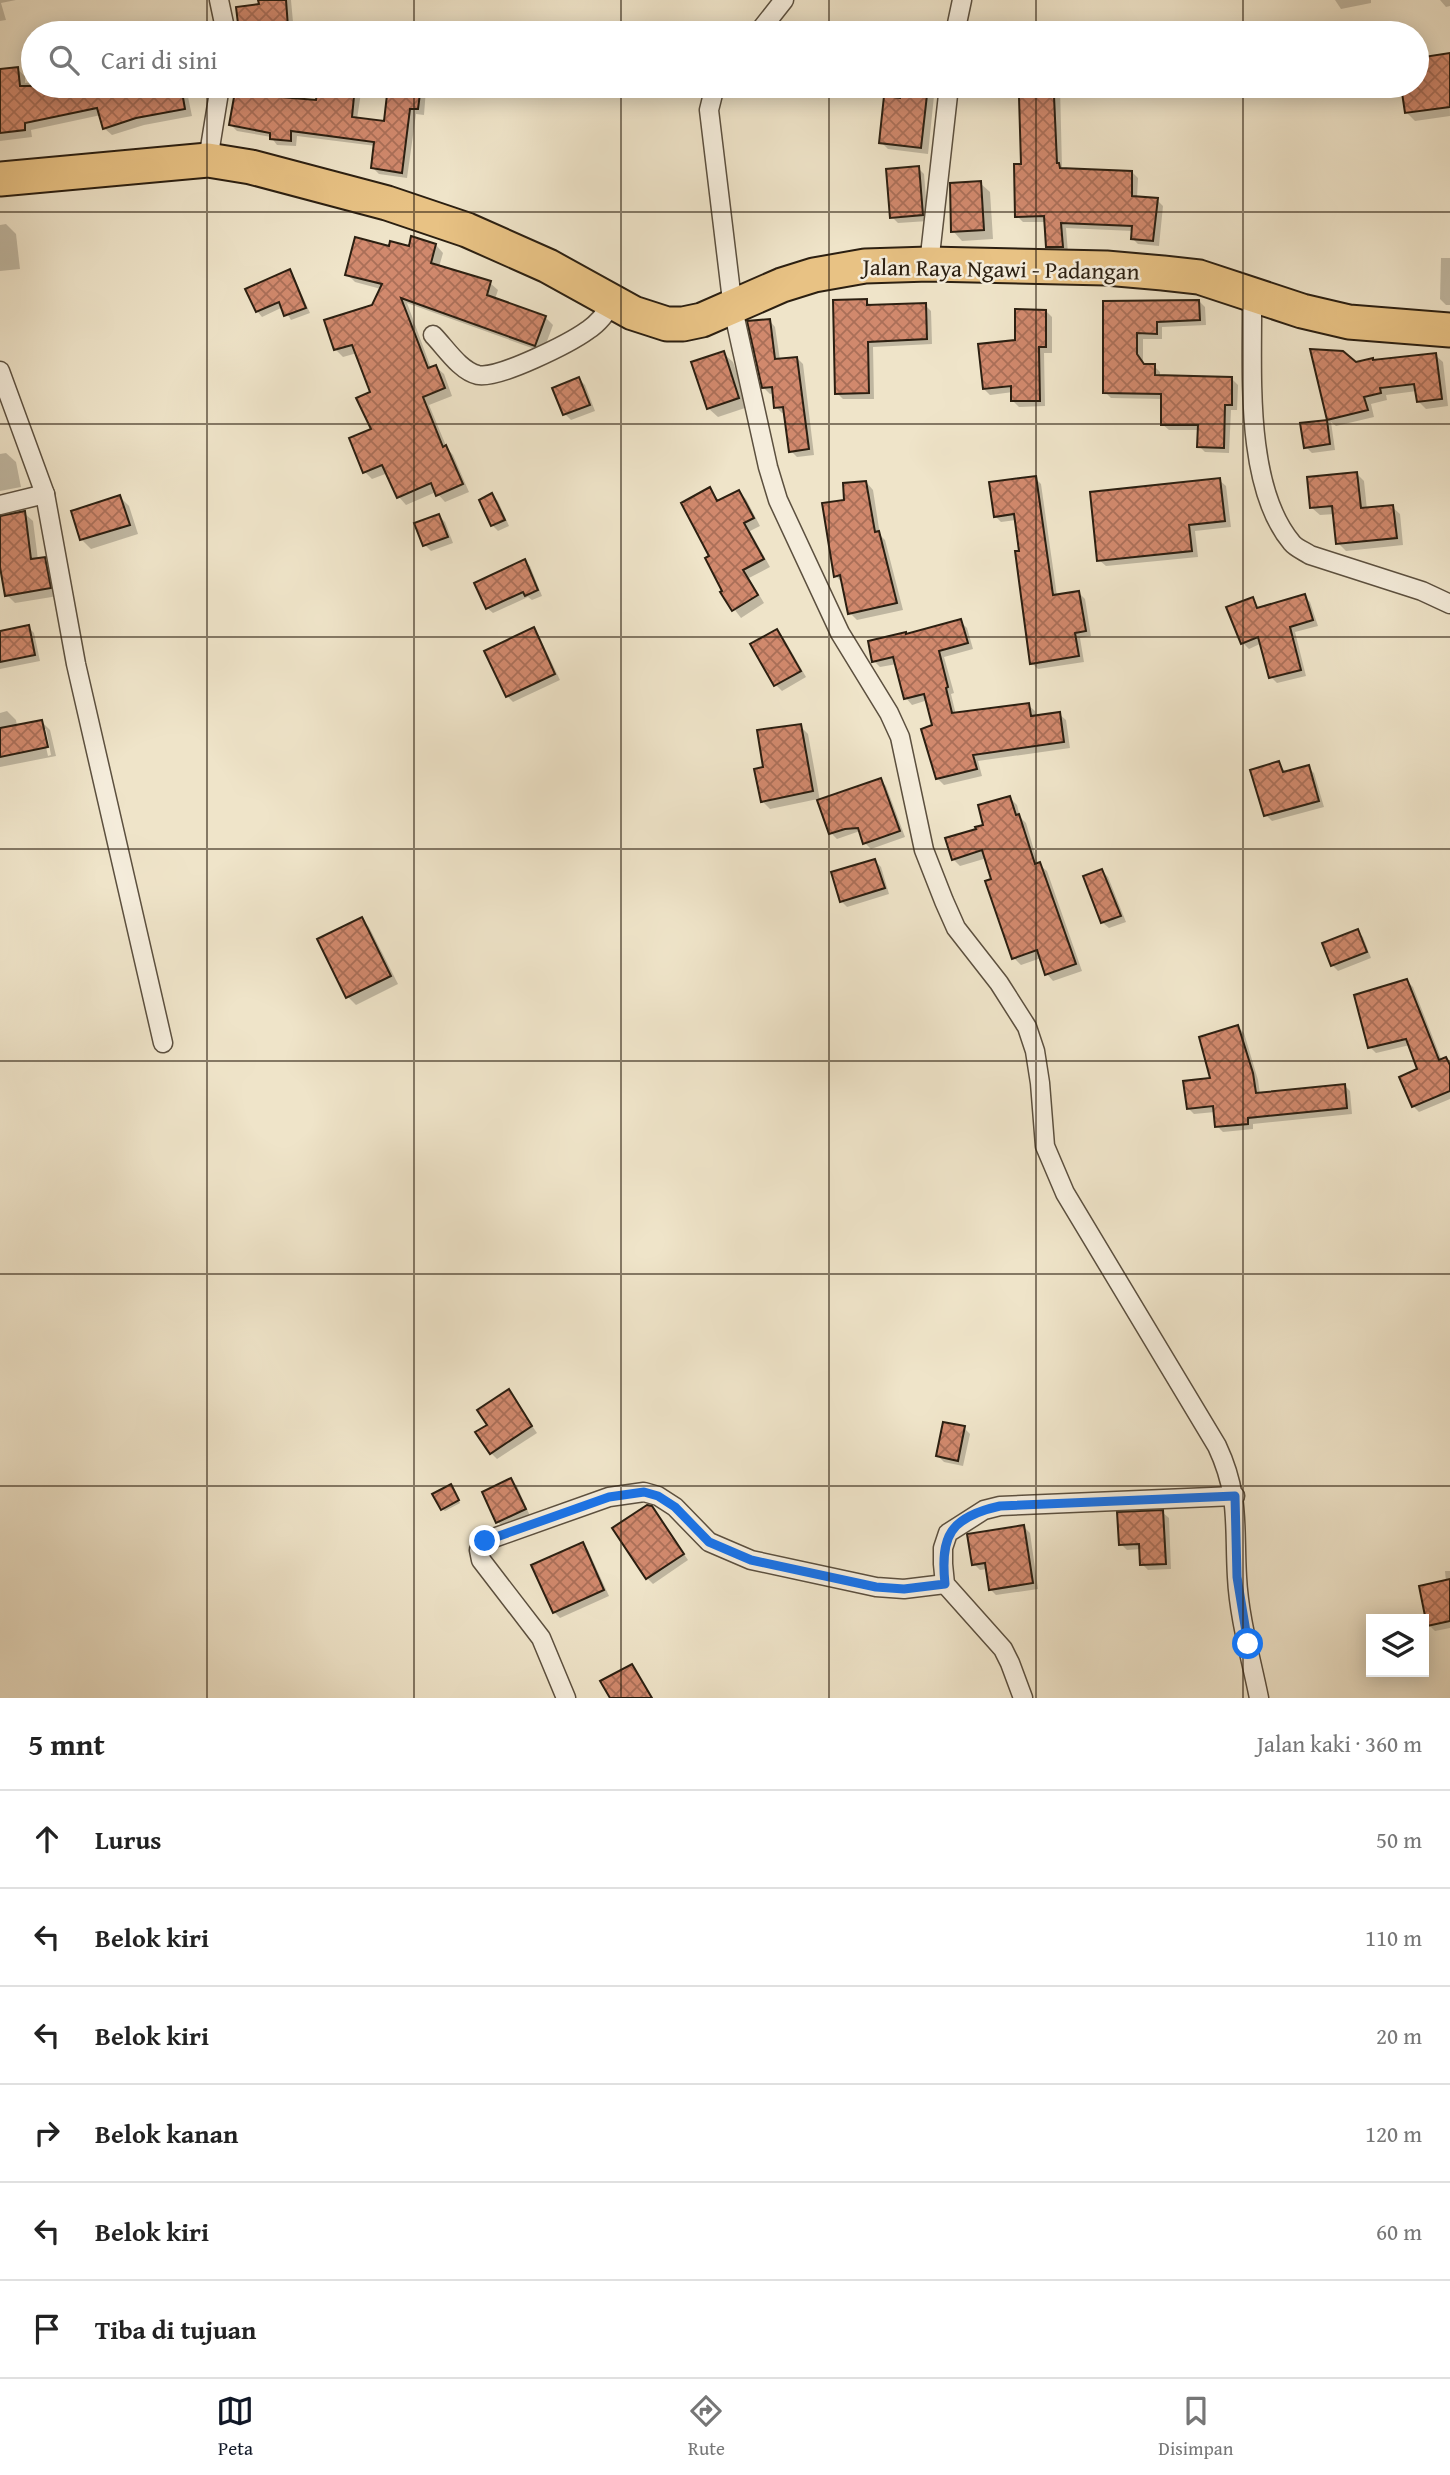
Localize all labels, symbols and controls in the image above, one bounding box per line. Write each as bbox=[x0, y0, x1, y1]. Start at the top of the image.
search box bbox=[21, 21, 1429, 98]
text: Cari di sini bbox=[101, 40, 218, 79]
icon: search bbox=[45, 41, 83, 79]
street label: Jalan Raya Ngawi - Padangan bbox=[859, 250, 1140, 287]
route end bbox=[469, 1525, 500, 1556]
map controls bbox=[1366, 1614, 1429, 1677]
button: layers bbox=[1366, 1614, 1429, 1677]
route start bbox=[1232, 1628, 1263, 1659]
text: 5 mnt bbox=[28, 1722, 105, 1766]
text: Jalan kaki · 360 m bbox=[1257, 1727, 1422, 1760]
icon: ahead bbox=[28, 1820, 66, 1858]
text: Lurus bbox=[95, 1820, 161, 1859]
text: 50 m bbox=[1376, 1823, 1422, 1856]
icon: left bbox=[28, 1918, 66, 1956]
text: Belok kiri bbox=[95, 1918, 209, 1957]
text: 110 m bbox=[1365, 1921, 1422, 1954]
icon: left bbox=[28, 2016, 66, 2054]
text: Belok kiri bbox=[95, 2016, 209, 2055]
text: 20 m bbox=[1376, 2019, 1422, 2052]
icon: right bbox=[28, 2114, 66, 2152]
text: Belok kanan bbox=[95, 2114, 238, 2153]
text: 120 m bbox=[1365, 2117, 1422, 2150]
icon: left bbox=[28, 2212, 66, 2250]
text: Belok kiri bbox=[95, 2212, 209, 2251]
text: 60 m bbox=[1376, 2215, 1422, 2248]
icon: arrive bbox=[28, 2310, 66, 2348]
text: Tiba di tujuan bbox=[95, 2310, 256, 2349]
tab: Peta bbox=[216, 2392, 254, 2462]
tab: Rute bbox=[687, 2392, 725, 2462]
tab: Disimpan bbox=[1158, 2392, 1234, 2462]

